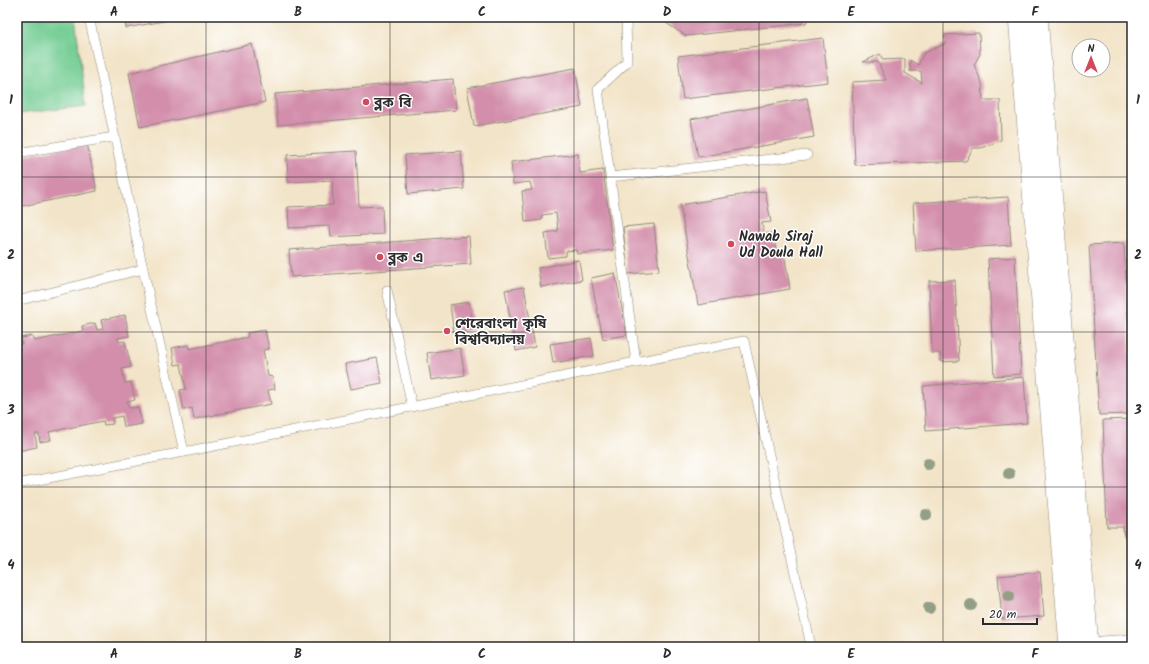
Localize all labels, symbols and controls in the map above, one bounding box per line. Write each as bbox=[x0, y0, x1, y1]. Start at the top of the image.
text: A bbox=[110, 2, 118, 23]
text: B bbox=[294, 2, 302, 23]
text: C bbox=[478, 2, 486, 23]
text: D bbox=[663, 2, 672, 23]
text: E bbox=[847, 2, 855, 23]
text: F bbox=[1031, 2, 1039, 23]
north arrow bbox=[1071, 38, 1111, 78]
text: N bbox=[1088, 40, 1095, 58]
text: 1 bbox=[9, 90, 13, 111]
text: 1 bbox=[1136, 90, 1140, 111]
place label: ব্লক বি bbox=[373, 92, 412, 114]
marker: ব্লক বি bbox=[361, 97, 371, 107]
place label: Nawab Siraj Ud Doula Hall bbox=[739, 226, 823, 264]
marker: Nawab Siraj Ud Doula Hall bbox=[726, 239, 736, 249]
text: 2 bbox=[7, 245, 15, 266]
text: 2 bbox=[1134, 245, 1142, 266]
place label: ব্লক এ bbox=[387, 247, 423, 269]
marker: ব্লক এ bbox=[375, 252, 385, 262]
place label: শেরেবাংলা কৃষি বিশ্ববিদ্যালয় bbox=[454, 313, 547, 351]
marker: শেরেবাংলা কৃষি বিশ্ববিদ্যালয় bbox=[442, 326, 452, 336]
text: 3 bbox=[6, 400, 15, 421]
text: 3 bbox=[1133, 400, 1142, 421]
text: 4 bbox=[7, 555, 15, 576]
text: 4 bbox=[1134, 555, 1142, 576]
scale bar bbox=[983, 600, 1037, 626]
text: 20 m bbox=[989, 605, 1017, 624]
text: A bbox=[110, 644, 118, 664]
text: B bbox=[294, 644, 302, 664]
text: C bbox=[478, 644, 486, 664]
text: D bbox=[663, 644, 672, 664]
text: E bbox=[847, 644, 855, 664]
text: F bbox=[1031, 644, 1039, 664]

